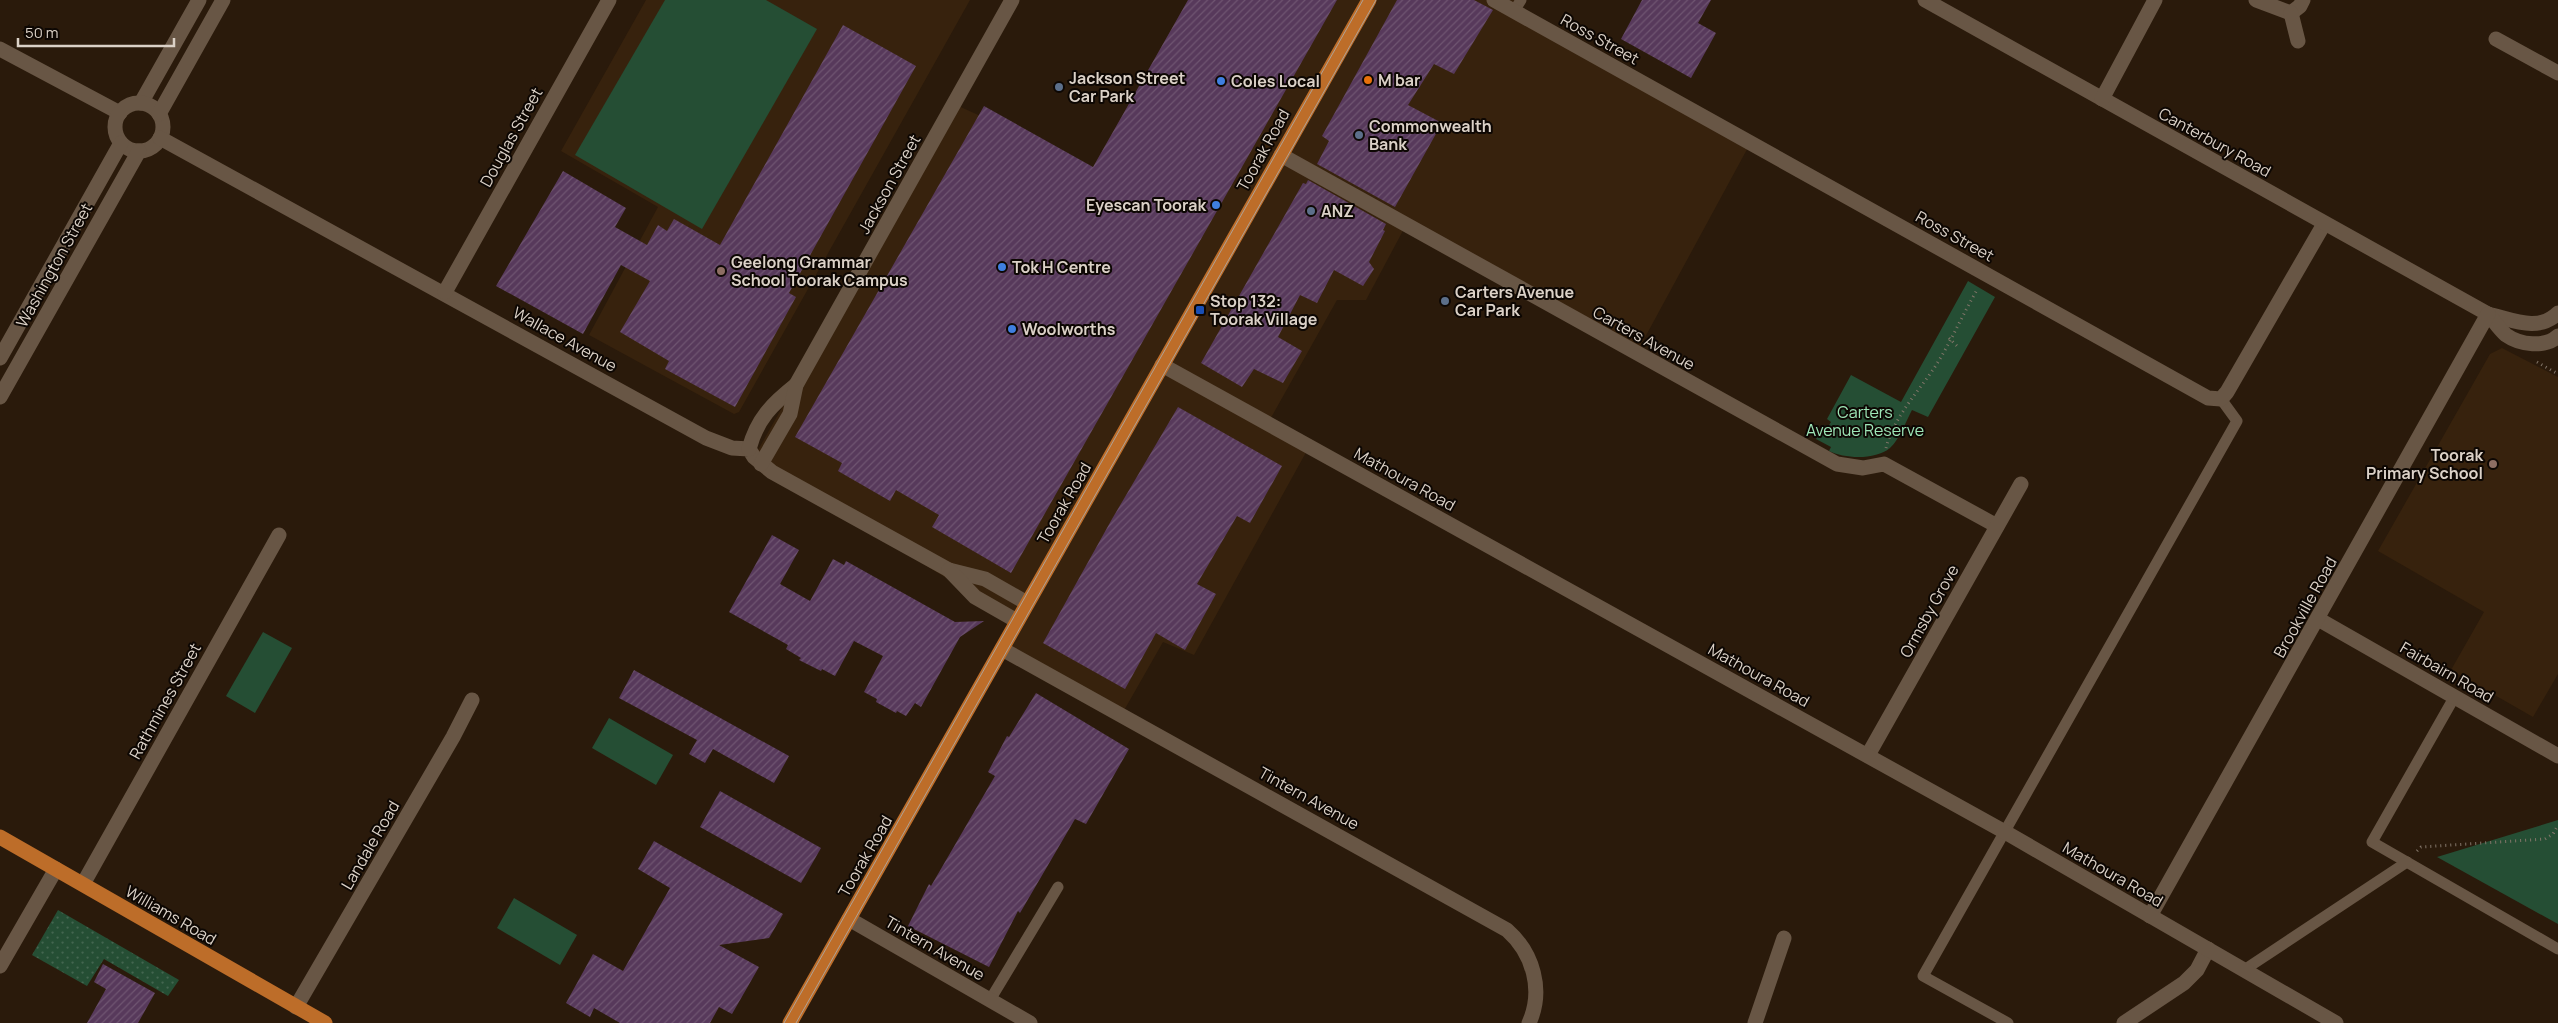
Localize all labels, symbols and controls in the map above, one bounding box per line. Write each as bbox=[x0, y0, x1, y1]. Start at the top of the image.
street label: Ross Street bbox=[1557, 8, 1643, 70]
scale bar bbox=[18, 15, 174, 47]
text: 50 m bbox=[25, 22, 59, 43]
place label: Jackson Street Car Park bbox=[1069, 67, 1186, 107]
place label: M bar bbox=[1378, 69, 1420, 91]
place label: Coles Local bbox=[1231, 70, 1320, 92]
marker: M bar bbox=[1362, 74, 1374, 86]
marker: Coles Local bbox=[1215, 75, 1227, 87]
marker: Jackson Street Car Park bbox=[1053, 81, 1065, 93]
street label: Douglas Street bbox=[475, 83, 547, 191]
street label: Canterbury Road bbox=[2155, 102, 2275, 182]
street label: Toorak Road bbox=[1231, 105, 1295, 195]
place label: Commonwealth Bank bbox=[1369, 115, 1492, 155]
marker: Commonwealth Bank bbox=[1353, 129, 1365, 141]
street label: Jackson Street bbox=[853, 130, 925, 238]
place label: Eyescan Toorak bbox=[1086, 194, 1206, 216]
street label: Washington Street bbox=[11, 199, 97, 331]
marker: Eyescan Toorak bbox=[1210, 199, 1222, 211]
place label: ANZ bbox=[1321, 200, 1354, 222]
marker: ANZ bbox=[1305, 205, 1317, 217]
street label: Ross Street bbox=[1912, 205, 1998, 267]
place label: Geelong Grammar School Toorak Campus bbox=[731, 251, 908, 291]
place label: Tok H Centre bbox=[1012, 256, 1111, 278]
marker: Tok H Centre bbox=[996, 261, 1008, 273]
marker: Geelong Grammar School Toorak Campus bbox=[715, 265, 727, 277]
place label: Carters Avenue Car Park bbox=[1455, 281, 1574, 321]
place label: Stop 132: Toorak Village bbox=[1210, 290, 1318, 330]
marker: Carters Avenue Car Park bbox=[1439, 295, 1451, 307]
street label: Wallace Avenue bbox=[509, 301, 621, 377]
street label: Carters Avenue bbox=[1589, 301, 1699, 375]
marker: Stop 132: Toorak Village bbox=[1194, 304, 1206, 316]
place label: Woolworths bbox=[1022, 318, 1116, 340]
marker: Woolworths bbox=[1006, 323, 1018, 335]
park label: Carters Avenue Reserve bbox=[1806, 401, 1924, 441]
street label: Mathoura Road bbox=[1350, 442, 1460, 516]
place label: Toorak Primary School bbox=[2366, 444, 2483, 484]
street label: Toorak Road bbox=[1032, 458, 1096, 548]
marker: Toorak Primary School bbox=[2487, 458, 2499, 470]
street label: Brookville Road bbox=[2268, 553, 2342, 661]
street label: Ormsby Grove bbox=[1894, 561, 1964, 661]
street label: Fairbairn Road bbox=[2396, 636, 2498, 708]
street label: Mathoura Road bbox=[1704, 638, 1814, 712]
street label: Rathmines Street bbox=[124, 639, 206, 763]
street label: Tintern Avenue bbox=[1255, 761, 1363, 835]
street label: Landale Road bbox=[336, 797, 404, 893]
street label: Toorak Road bbox=[833, 811, 897, 901]
street label: Mathoura Road bbox=[2059, 836, 2167, 912]
street label: Williams Road bbox=[122, 880, 220, 950]
street label: Tintern Avenue bbox=[881, 911, 989, 985]

